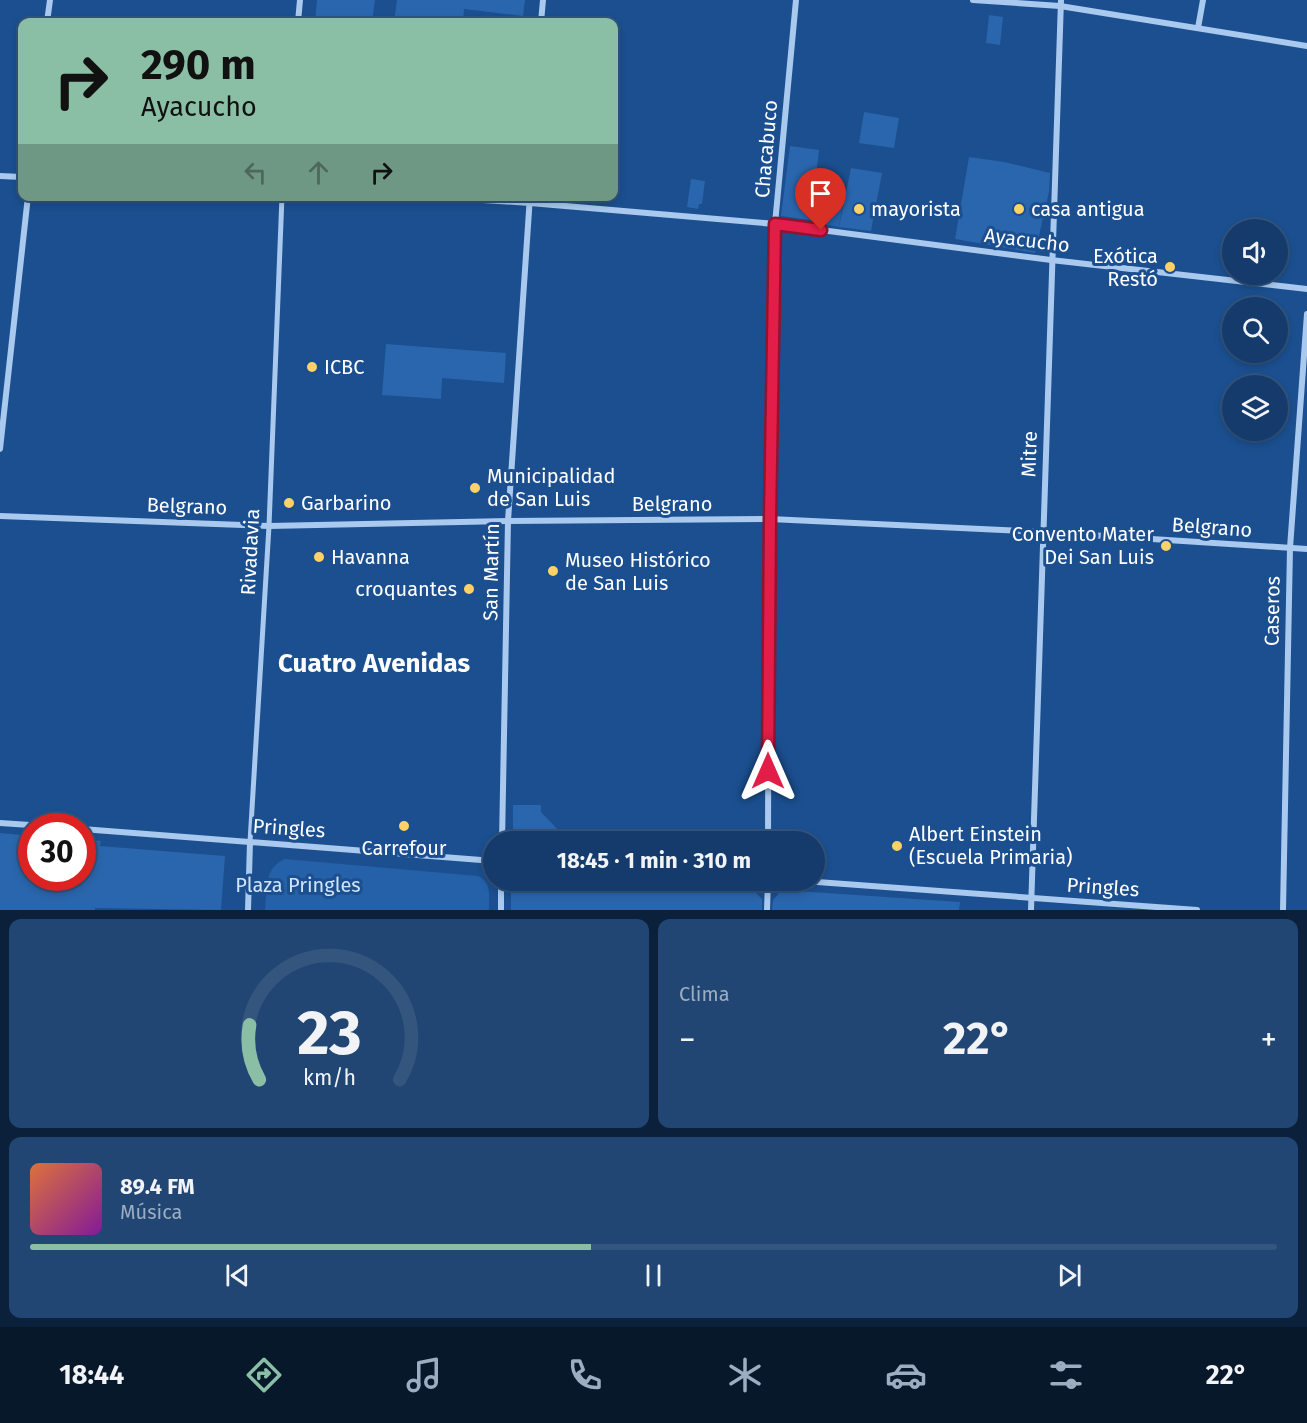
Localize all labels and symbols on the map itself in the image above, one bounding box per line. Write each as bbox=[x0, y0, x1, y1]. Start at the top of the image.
street label: Chacabuco bbox=[750, 99, 782, 199]
pin bbox=[795, 168, 846, 230]
place label: mayorista bbox=[871, 197, 961, 221]
place label: casa antigua bbox=[1031, 197, 1145, 221]
marker: mayorista bbox=[852, 202, 866, 216]
marker: casa antigua bbox=[1012, 202, 1026, 216]
street label: Ayacucho bbox=[983, 223, 1071, 257]
place label: Exótica Restó bbox=[1093, 244, 1158, 291]
marker: Exótica Restó bbox=[1163, 260, 1177, 274]
place label: ICBC bbox=[324, 355, 364, 379]
marker: ICBC bbox=[305, 360, 319, 374]
street label: Mitre bbox=[1016, 430, 1042, 478]
place label: Municipalidad de San Luis bbox=[487, 464, 615, 511]
marker: Municipalidad de San Luis bbox=[468, 481, 482, 495]
place label: Garbarino bbox=[301, 491, 392, 515]
street label: Belgrano bbox=[632, 492, 712, 516]
street label: Belgrano bbox=[146, 493, 228, 519]
marker: Garbarino bbox=[282, 496, 296, 510]
street label: Rivadavia bbox=[236, 508, 264, 596]
street label: Belgrano bbox=[1171, 512, 1253, 542]
place label: Convento Mater Dei San Luis bbox=[1012, 522, 1154, 569]
street label: San Martín bbox=[478, 523, 504, 621]
marker: Convento Mater Dei San Luis bbox=[1159, 539, 1173, 553]
place label: Havanna bbox=[331, 545, 410, 569]
place label: Museo Histórico de San Luis bbox=[565, 548, 711, 595]
marker: Havanna bbox=[312, 550, 326, 564]
marker: Museo Histórico de San Luis bbox=[546, 564, 560, 578]
street label: Caseros bbox=[1259, 576, 1285, 646]
place label: croquantes bbox=[355, 577, 457, 601]
marker: croquantes bbox=[462, 582, 476, 596]
district label: Cuatro Avenidas bbox=[278, 648, 470, 679]
position arrow bbox=[736, 739, 800, 803]
speed limit sign: 30 bbox=[18, 813, 96, 891]
street label: Pringles bbox=[252, 813, 326, 843]
marker: Carrefour bbox=[397, 819, 411, 833]
place label: Albert Einstein (Escuela Primaria) bbox=[909, 822, 1073, 869]
place label: Carrefour bbox=[361, 836, 447, 860]
marker: Albert Einstein (Escuela Primaria) bbox=[890, 839, 904, 853]
street label: Pringles bbox=[1066, 872, 1140, 902]
park label: Plaza Pringles bbox=[235, 873, 361, 897]

